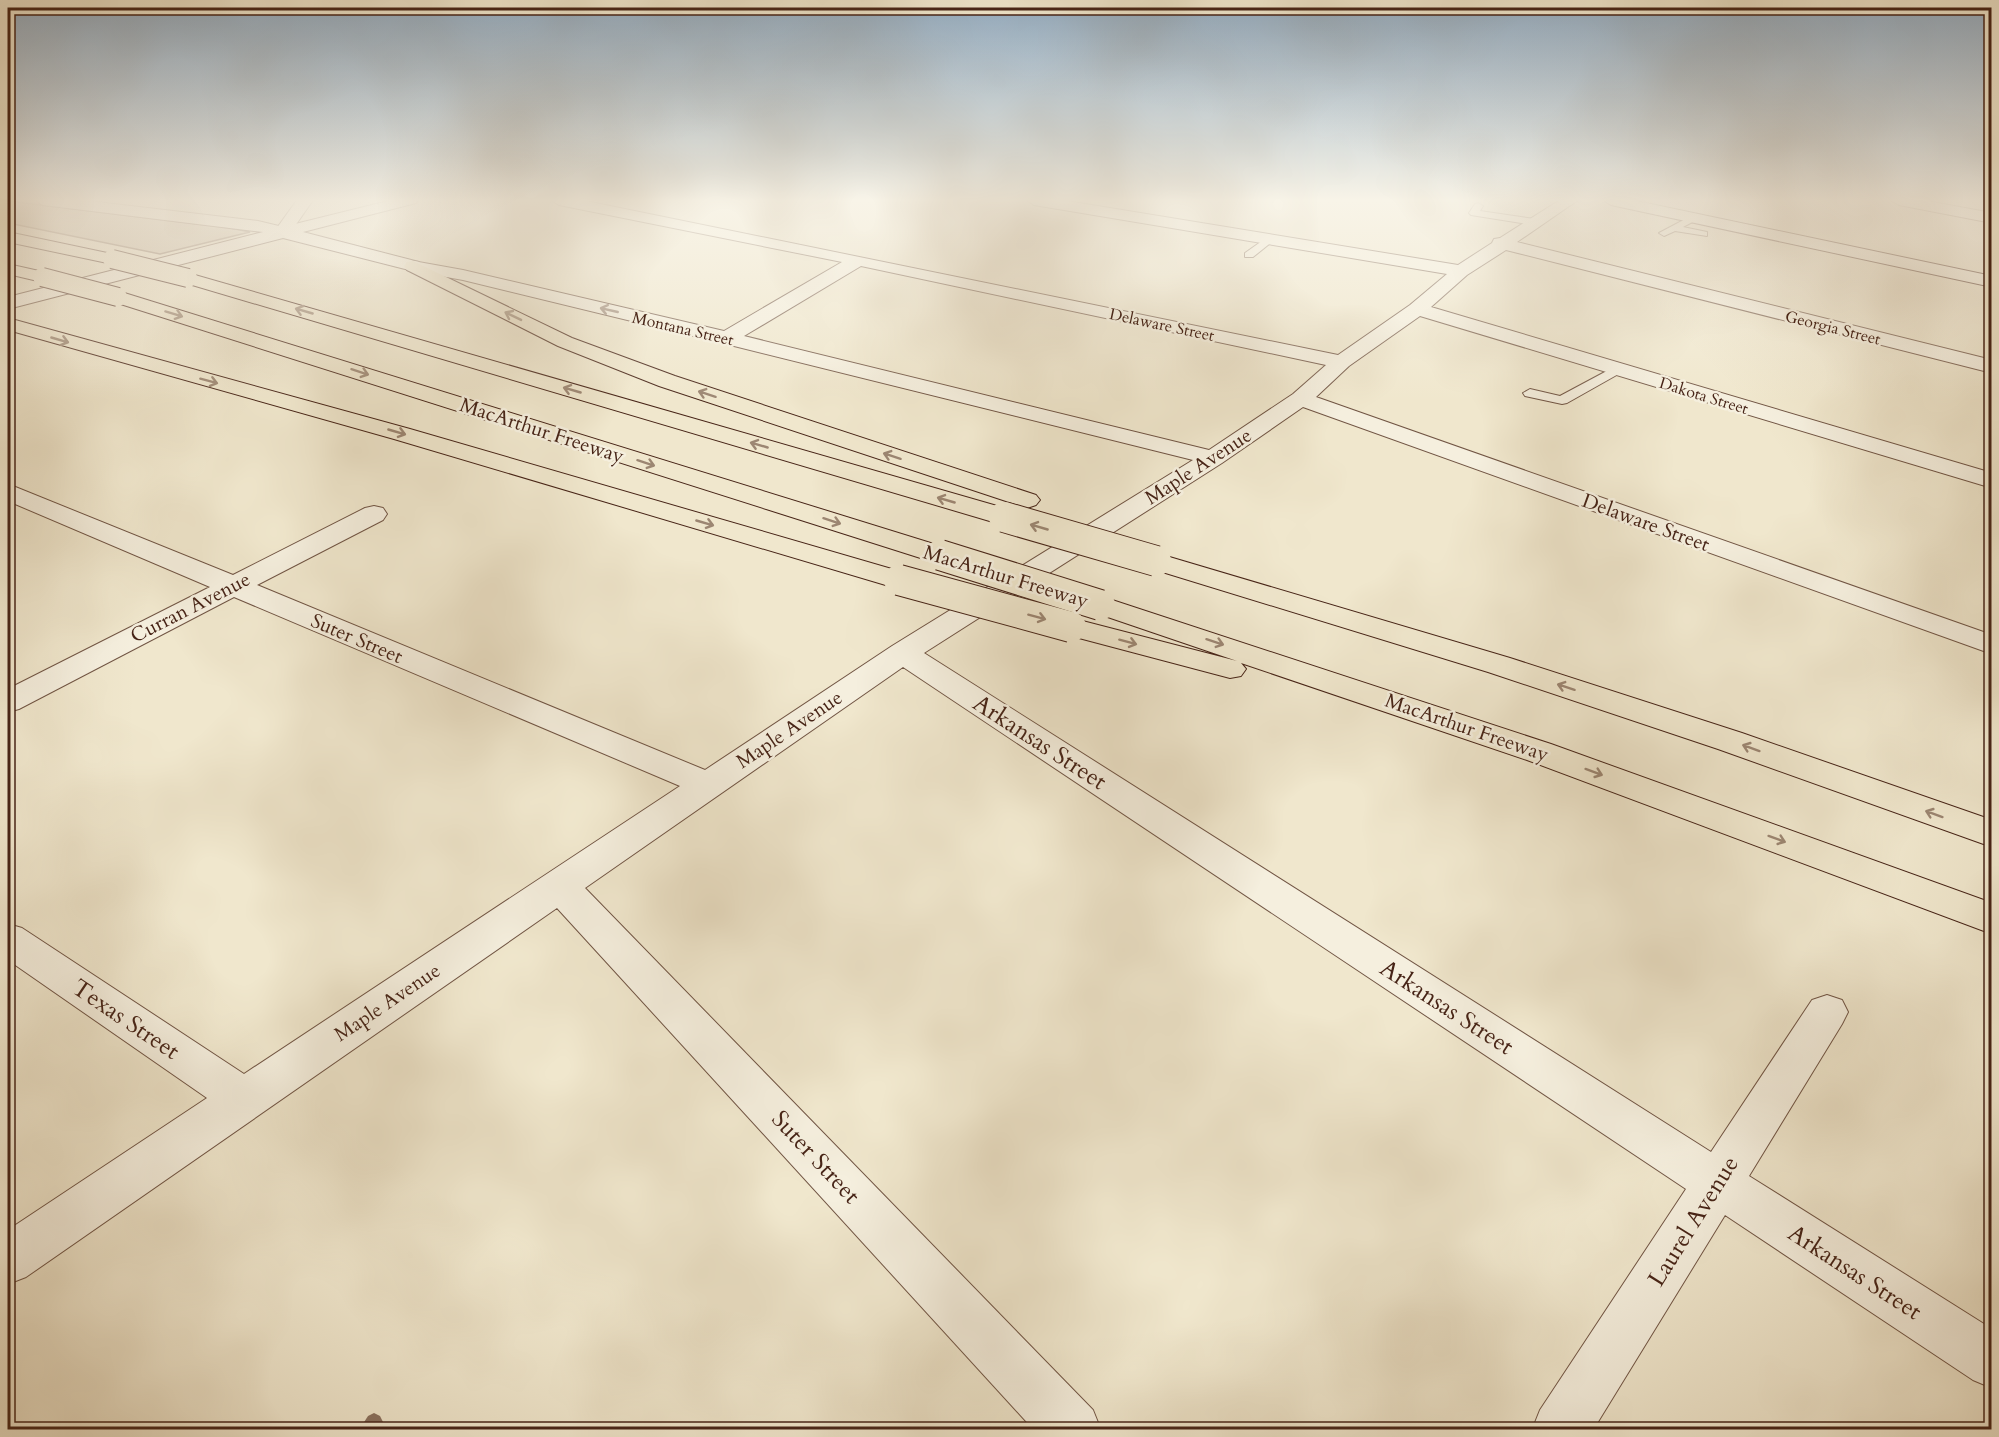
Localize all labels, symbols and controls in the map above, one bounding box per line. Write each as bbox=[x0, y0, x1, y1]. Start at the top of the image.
street label: Delaware Street bbox=[1107, 303, 1216, 347]
one-way arrow bbox=[600, 304, 619, 316]
one-way arrow bbox=[295, 305, 314, 316]
street label: Georgia Street bbox=[1783, 305, 1883, 350]
street label: Montana Street bbox=[630, 307, 736, 351]
one-way arrow bbox=[164, 309, 183, 320]
one-way arrow bbox=[504, 309, 522, 321]
one-way arrow bbox=[50, 335, 69, 346]
one-way arrow bbox=[350, 368, 369, 379]
street label: Dakota Street bbox=[1657, 372, 1751, 420]
one-way arrow bbox=[199, 376, 218, 387]
one-way arrow bbox=[563, 384, 582, 395]
one-way arrow bbox=[698, 388, 717, 399]
street label: MacArthur Freeway bbox=[456, 391, 628, 470]
street label: Maple Avenue bbox=[1140, 422, 1257, 511]
one-way arrow bbox=[387, 427, 406, 439]
one-way arrow bbox=[750, 439, 769, 450]
one-way arrow bbox=[883, 449, 902, 460]
one-way arrow bbox=[636, 458, 655, 469]
street label: Delaware Street bbox=[1578, 487, 1714, 558]
one-way arrow bbox=[937, 494, 956, 505]
one-way arrow bbox=[822, 517, 841, 528]
one-way arrow bbox=[695, 518, 714, 529]
one-way arrow bbox=[1030, 521, 1049, 532]
street label: MacArthur Freeway bbox=[920, 539, 1092, 615]
street label: Curran Avenue bbox=[126, 566, 255, 649]
street label: Suter Street bbox=[307, 607, 407, 670]
one-way arrow bbox=[1027, 612, 1046, 624]
one-way arrow bbox=[1118, 637, 1137, 648]
one-way arrow bbox=[1205, 638, 1224, 649]
one-way arrow bbox=[1557, 681, 1576, 692]
street label: Maple Avenue bbox=[731, 684, 848, 775]
street label: Arkansas Street bbox=[966, 687, 1113, 798]
street label: MacArthur Freeway bbox=[1382, 687, 1553, 768]
one-way arrow bbox=[1742, 742, 1761, 753]
one-way arrow bbox=[1584, 767, 1603, 778]
one-way arrow bbox=[1926, 807, 1944, 818]
one-way arrow bbox=[1767, 835, 1786, 846]
street label: Arkansas Street bbox=[1373, 952, 1520, 1063]
street label: Maple Avenue bbox=[329, 957, 446, 1048]
street label: Texas Street bbox=[66, 971, 186, 1068]
street label: Suter Street bbox=[764, 1103, 868, 1212]
street label: Laurel Avenue bbox=[1640, 1150, 1747, 1293]
street label: Arkansas Street bbox=[1781, 1217, 1928, 1328]

